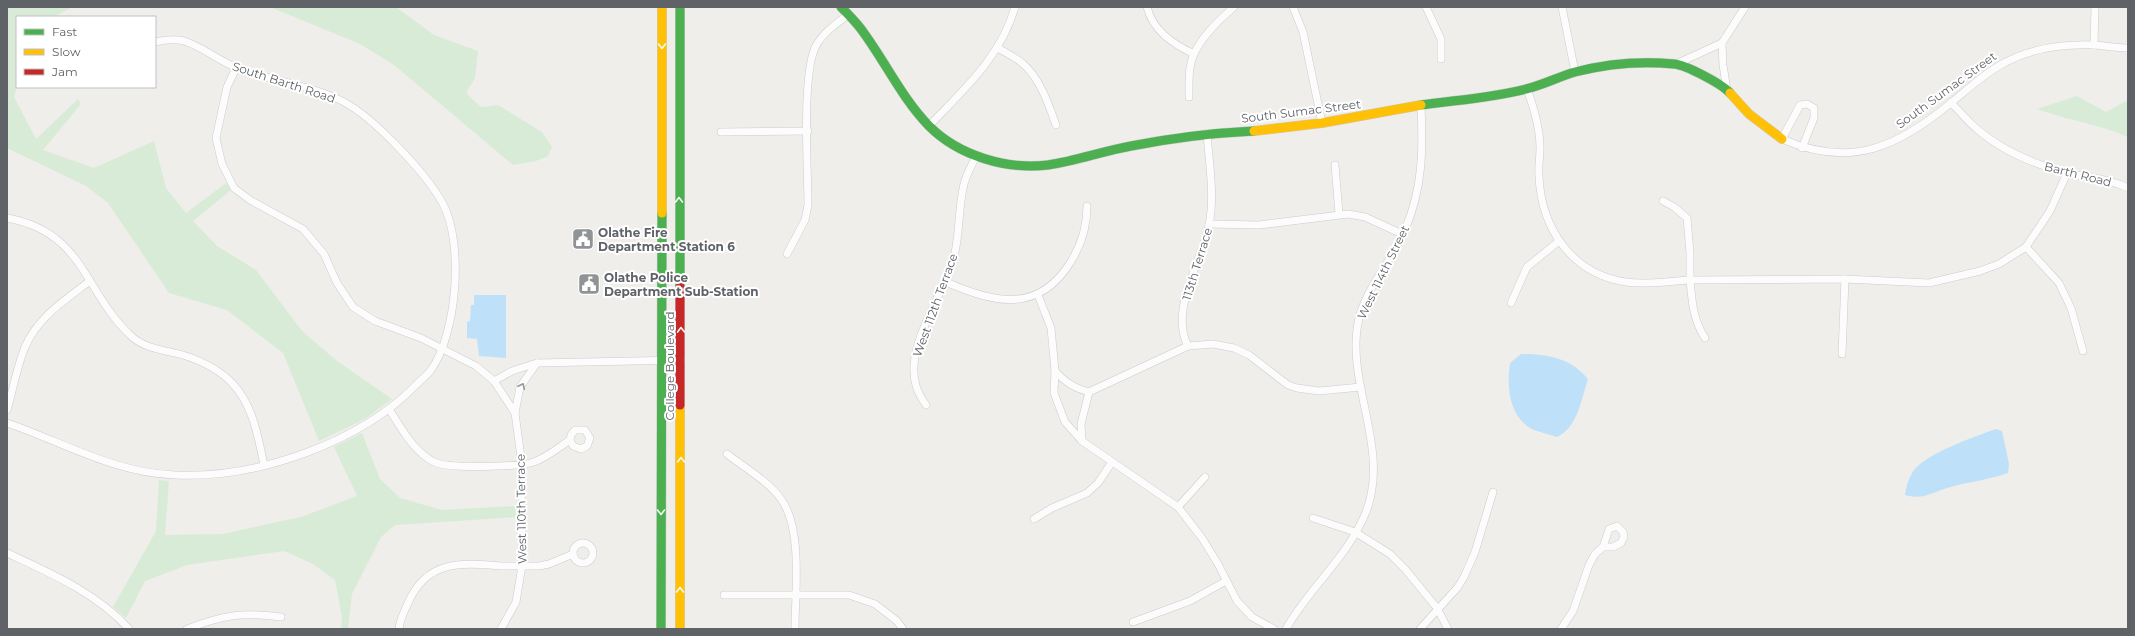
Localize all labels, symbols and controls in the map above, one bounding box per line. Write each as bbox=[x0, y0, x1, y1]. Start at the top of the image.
legend bbox=[16, 16, 156, 88]
text: Fast bbox=[52, 24, 77, 39]
one-way arrow bbox=[658, 43, 666, 49]
text: Slow bbox=[52, 44, 81, 59]
street label: South Sumac Street bbox=[1893, 48, 1999, 131]
street label: South Barth Road bbox=[230, 58, 338, 106]
text: Jam bbox=[51, 64, 78, 79]
street label: South Sumac Street bbox=[1240, 96, 1362, 126]
street label: Barth Road bbox=[2043, 158, 2113, 190]
one-way arrow bbox=[675, 197, 683, 203]
street label: West 114th Street bbox=[1354, 222, 1412, 321]
place label: Olathe Fire Department Station 6 bbox=[598, 225, 735, 254]
public building icon: Olathe Fire Department Station 6 bbox=[570, 226, 596, 252]
street label: 113th Terrace bbox=[1179, 226, 1215, 302]
street label: West 112th Terrace bbox=[909, 251, 961, 359]
place label: Olathe Police Department Sub-Station bbox=[604, 270, 759, 299]
public building icon: Olathe Police Department Sub-Station bbox=[576, 271, 602, 297]
street label: College Boulevard bbox=[662, 311, 677, 421]
one-way arrow bbox=[677, 327, 685, 333]
one-way arrow bbox=[517, 383, 525, 390]
street label: West 110th Terrace bbox=[513, 454, 529, 564]
one-way arrow bbox=[677, 457, 685, 463]
one-way arrow bbox=[657, 509, 665, 515]
one-way arrow bbox=[676, 587, 684, 593]

